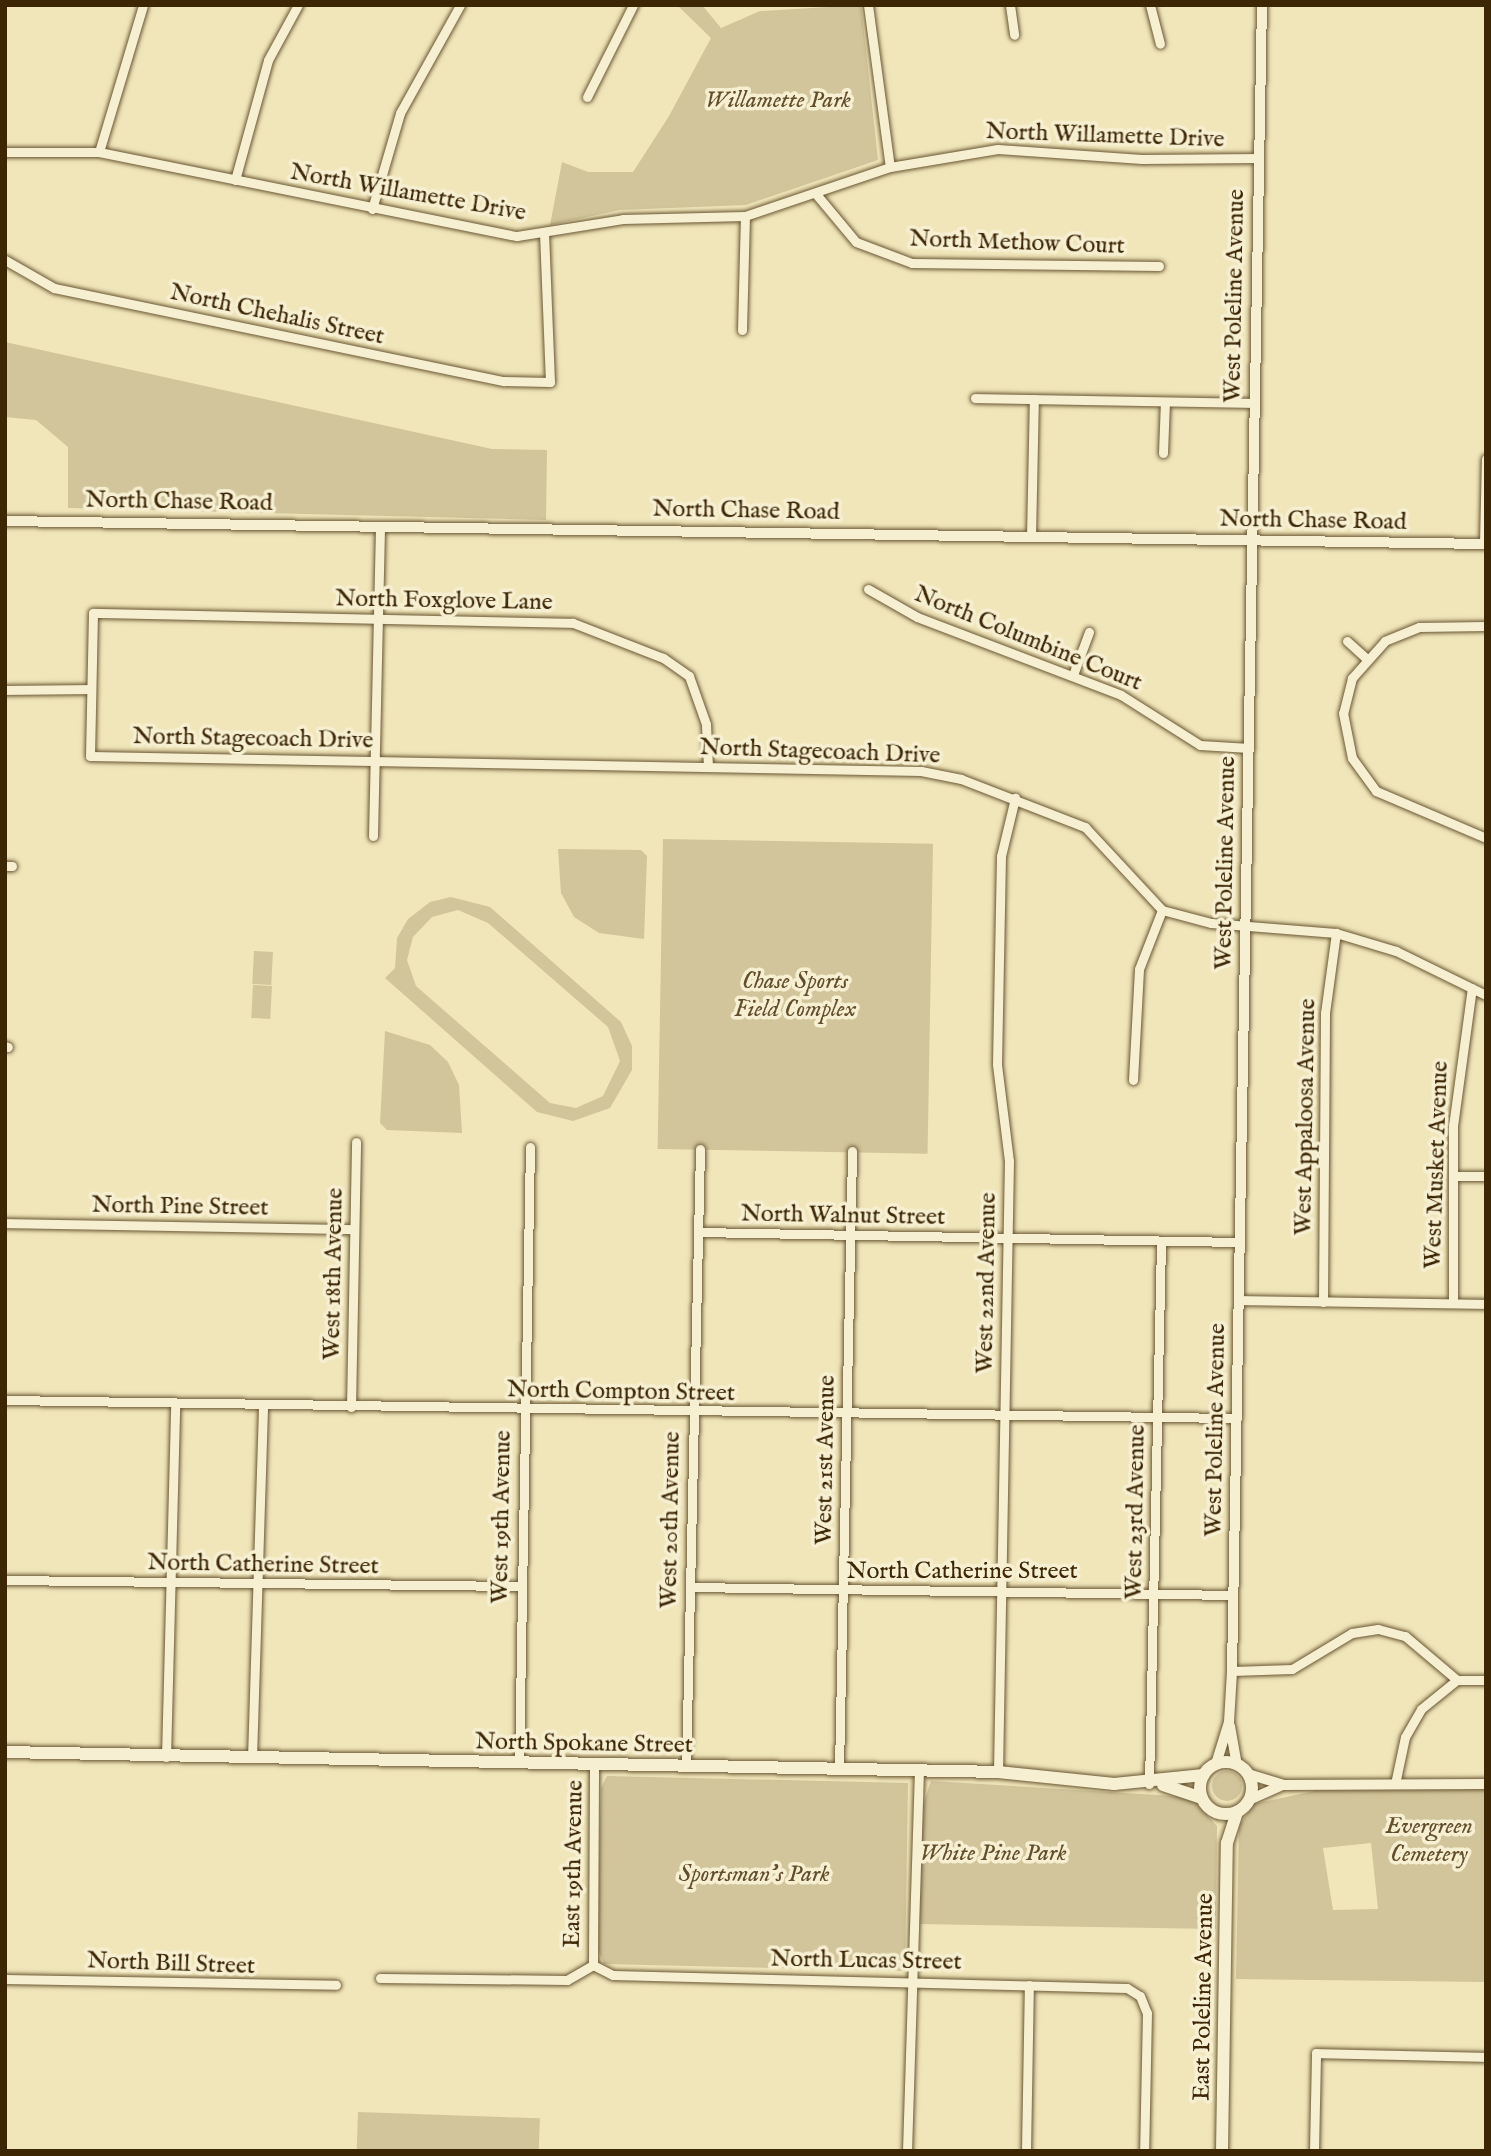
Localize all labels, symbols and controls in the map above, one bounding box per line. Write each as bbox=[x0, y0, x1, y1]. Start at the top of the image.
park label: Willamette Park bbox=[705, 87, 851, 115]
street label: North Willamette Drive bbox=[985, 117, 1225, 155]
street label: North Willamette Drive bbox=[288, 158, 528, 228]
street label: West Poleline Avenue bbox=[1219, 189, 1251, 403]
street label: North Methow Court bbox=[909, 225, 1125, 261]
street label: North Chehalis Street bbox=[167, 278, 387, 352]
street label: North Chase Road bbox=[85, 486, 273, 518]
street label: North Chase Road bbox=[652, 495, 840, 527]
street label: North Chase Road bbox=[1219, 505, 1407, 537]
street label: North Columbine Court bbox=[910, 580, 1146, 698]
street label: North Foxglove Lane bbox=[335, 585, 553, 617]
street label: North Stagecoach Drive bbox=[132, 723, 374, 755]
street label: North Stagecoach Drive bbox=[699, 733, 941, 771]
street label: West Poleline Avenue bbox=[1210, 756, 1242, 970]
park label: Chase Sports Field Complex bbox=[734, 968, 856, 1024]
street label: West Appaloosa Avenue bbox=[1290, 998, 1322, 1236]
street label: West Musket Avenue bbox=[1419, 1060, 1455, 1270]
street label: West 18th Avenue bbox=[318, 1187, 350, 1361]
street label: North Pine Street bbox=[91, 1191, 269, 1223]
street label: West 22nd Avenue bbox=[971, 1192, 1003, 1374]
street label: North Walnut Street bbox=[741, 1200, 945, 1232]
street label: West Poleline Avenue bbox=[1200, 1323, 1232, 1537]
street label: West 21st Avenue bbox=[810, 1375, 842, 1545]
street label: North Compton Street bbox=[507, 1376, 735, 1408]
street label: West 23rd Avenue bbox=[1120, 1424, 1152, 1600]
street label: West 19th Avenue bbox=[486, 1430, 518, 1604]
street label: West 20th Avenue bbox=[655, 1431, 687, 1609]
street label: North Catherine Street bbox=[147, 1549, 379, 1581]
street label: North Catherine Street bbox=[846, 1558, 1078, 1586]
street label: North Spokane Street bbox=[475, 1728, 693, 1760]
street label: East 19th Avenue bbox=[558, 1780, 590, 1948]
park label: Evergreen Cemetery bbox=[1385, 1813, 1473, 1869]
park label: White Pine Park bbox=[919, 1840, 1067, 1868]
park label: Sportsman's Park bbox=[678, 1861, 830, 1889]
street label: East Poleline Avenue bbox=[1188, 1893, 1220, 2101]
street label: North Lucas Street bbox=[770, 1945, 962, 1977]
street label: North Bill Street bbox=[86, 1947, 256, 1981]

